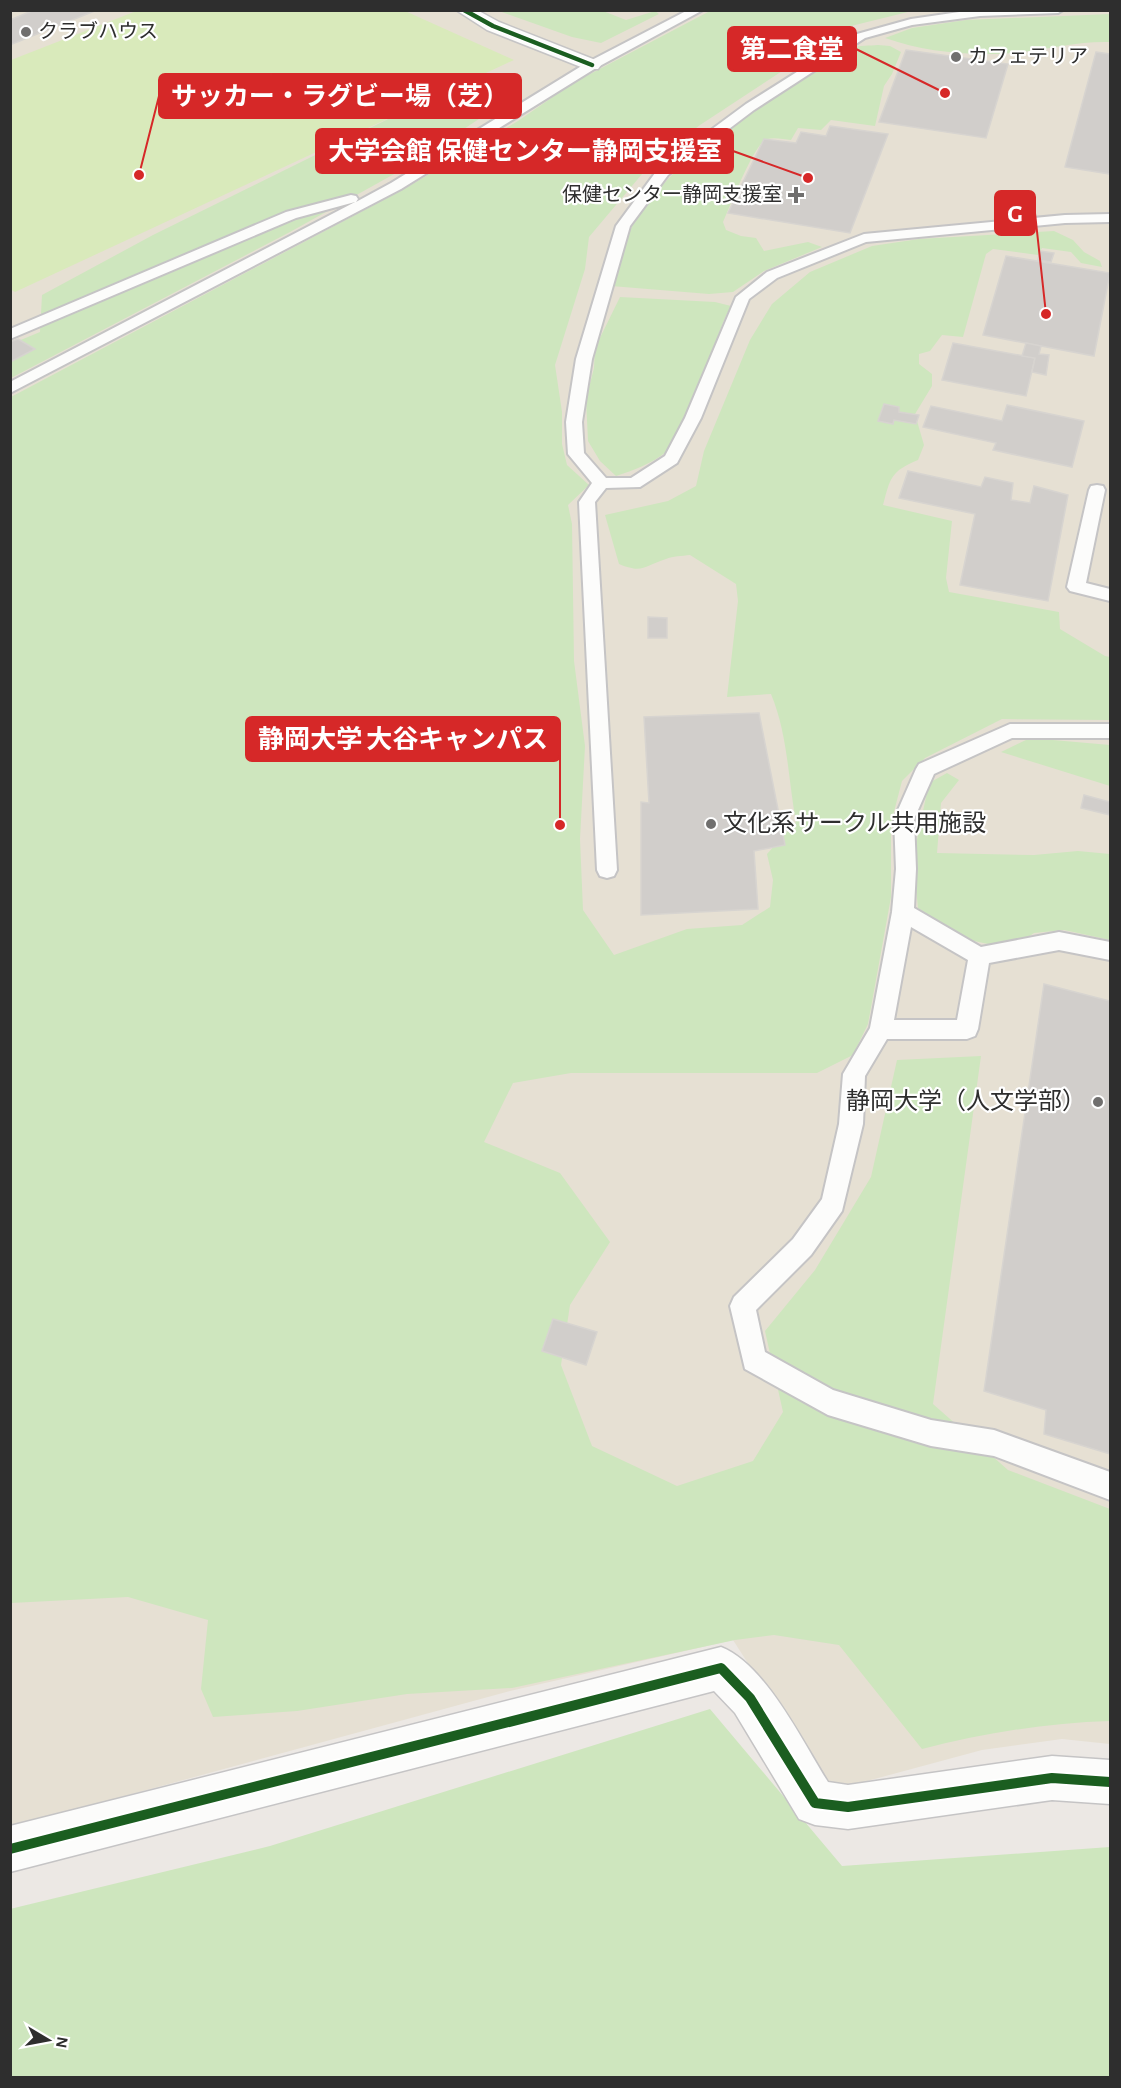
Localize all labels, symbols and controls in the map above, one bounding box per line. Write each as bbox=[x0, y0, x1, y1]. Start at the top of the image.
place label: クラブハウス bbox=[38, 20, 158, 42]
marker: クラブハウス bbox=[19, 25, 33, 39]
callout: 第二食堂 bbox=[728, 27, 856, 71]
text: 第二食堂 bbox=[740, 35, 844, 63]
place label: カフェテリア bbox=[968, 47, 1088, 67]
marker: カフェテリア bbox=[949, 50, 963, 64]
callout: サッカー・ラグビー場（芝） bbox=[159, 74, 521, 118]
text: サッカー・ラグビー場（芝） bbox=[171, 82, 509, 110]
callout: 大学会館 保健センター静岡支援室 bbox=[316, 129, 733, 173]
text: 大学会館 保健センター静岡支援室 bbox=[328, 137, 722, 165]
place label: 保健センター静岡支援室 bbox=[562, 184, 782, 205]
marker: 保健センター静岡支援室 bbox=[787, 186, 805, 204]
callout: G bbox=[995, 191, 1035, 235]
text: G bbox=[1007, 201, 1023, 227]
callout: 静岡大学 大谷キャンパス bbox=[246, 717, 560, 761]
text: 静岡大学 大谷キャンパス bbox=[258, 725, 548, 753]
place label: 文化系サークル共用施設 bbox=[723, 810, 986, 836]
marker: 文化系サークル共用施設 bbox=[704, 817, 718, 831]
place label: 静岡大学（人文学部） bbox=[846, 1088, 1086, 1114]
marker: 静岡大学（人文学部） bbox=[1091, 1095, 1105, 1109]
north arrow bbox=[18, 2010, 78, 2070]
text: N bbox=[53, 2036, 71, 2049]

